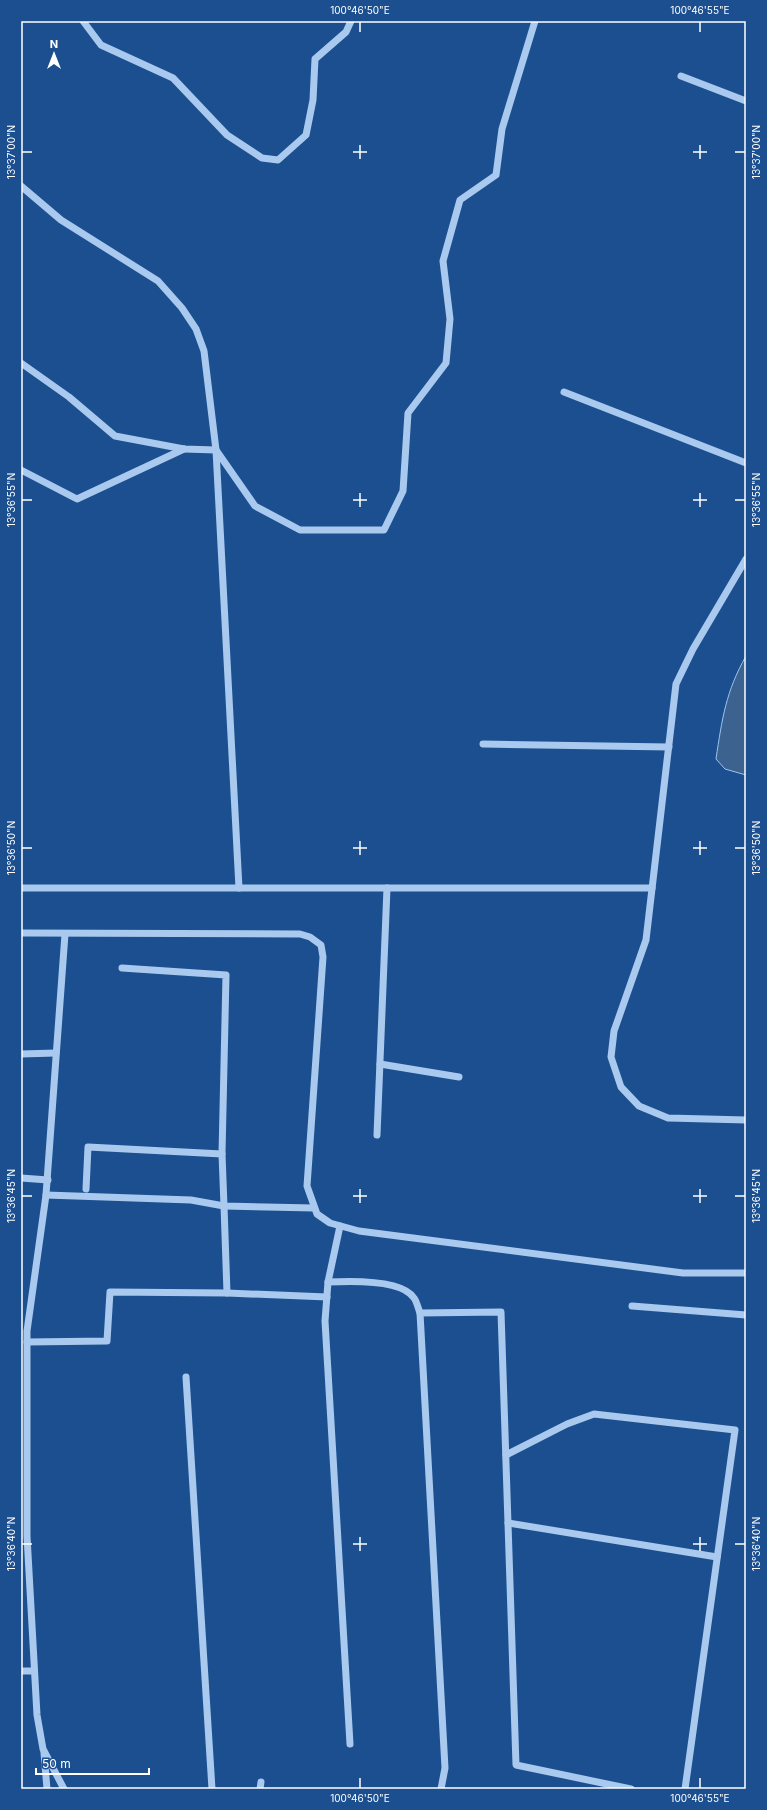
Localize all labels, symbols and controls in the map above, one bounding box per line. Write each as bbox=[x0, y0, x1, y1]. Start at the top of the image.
text: 100°46'50"E bbox=[330, 4, 390, 16]
text: 100°46'55"E bbox=[670, 4, 730, 16]
north arrow bbox=[34, 34, 74, 74]
text: N bbox=[50, 37, 58, 51]
text: 13°37'00"N bbox=[5, 125, 17, 179]
text: 13°37'00"N bbox=[750, 125, 762, 179]
text: 13°36'55"N bbox=[5, 473, 17, 527]
text: 13°36'55"N bbox=[750, 473, 762, 527]
text: 13°36'50"N bbox=[5, 821, 17, 875]
text: 13°36'50"N bbox=[750, 821, 762, 875]
text: 13°36'45"N bbox=[5, 1169, 17, 1223]
text: 13°36'45"N bbox=[750, 1169, 762, 1223]
text: 13°36'40"N bbox=[5, 1517, 17, 1571]
text: 13°36'40"N bbox=[750, 1517, 762, 1571]
scale bar bbox=[36, 1750, 149, 1776]
text: 50 m bbox=[42, 1756, 71, 1771]
text: 100°46'50"E bbox=[330, 1792, 390, 1804]
text: 100°46'55"E bbox=[670, 1792, 730, 1804]

